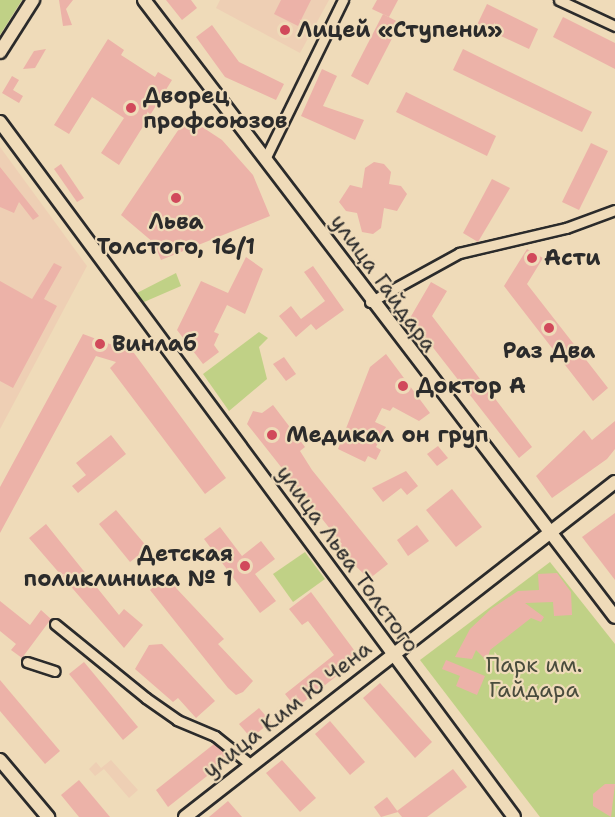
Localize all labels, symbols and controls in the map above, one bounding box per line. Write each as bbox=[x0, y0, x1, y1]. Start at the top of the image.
place label: Лицей «Ступени» bbox=[297, 17, 503, 43]
marker: Лицей «Ступени» bbox=[278, 23, 292, 37]
place label: Дворец профсоюзов bbox=[143, 82, 287, 134]
marker: Дворец профсоюзов bbox=[124, 101, 138, 115]
marker: Льва Толстого, 16/1 bbox=[169, 191, 183, 205]
place label: Льва Толстого, 16/1 bbox=[97, 208, 255, 260]
street label: улица Гайдара bbox=[325, 209, 443, 357]
place label: Асти bbox=[544, 245, 601, 271]
marker: Асти bbox=[525, 251, 539, 265]
marker: Раз Два bbox=[542, 321, 556, 335]
place label: Винлаб bbox=[112, 331, 197, 357]
marker: Винлаб bbox=[93, 337, 107, 351]
place label: Раз Два bbox=[503, 338, 595, 364]
place label: Доктор А bbox=[416, 373, 526, 399]
marker: Доктор А bbox=[394, 377, 412, 395]
place label: Медикал он груп bbox=[286, 422, 489, 448]
marker: Медикал он груп bbox=[263, 426, 281, 444]
street label: улица Льва Толстого bbox=[271, 460, 425, 658]
place label: Детская поликлиника № 1 bbox=[23, 540, 233, 592]
marker: Детская поликлиника № 1 bbox=[238, 559, 252, 573]
street label: улица Ким Ю Чена bbox=[197, 635, 377, 783]
park label: Парк им. Гайдара bbox=[486, 651, 582, 702]

